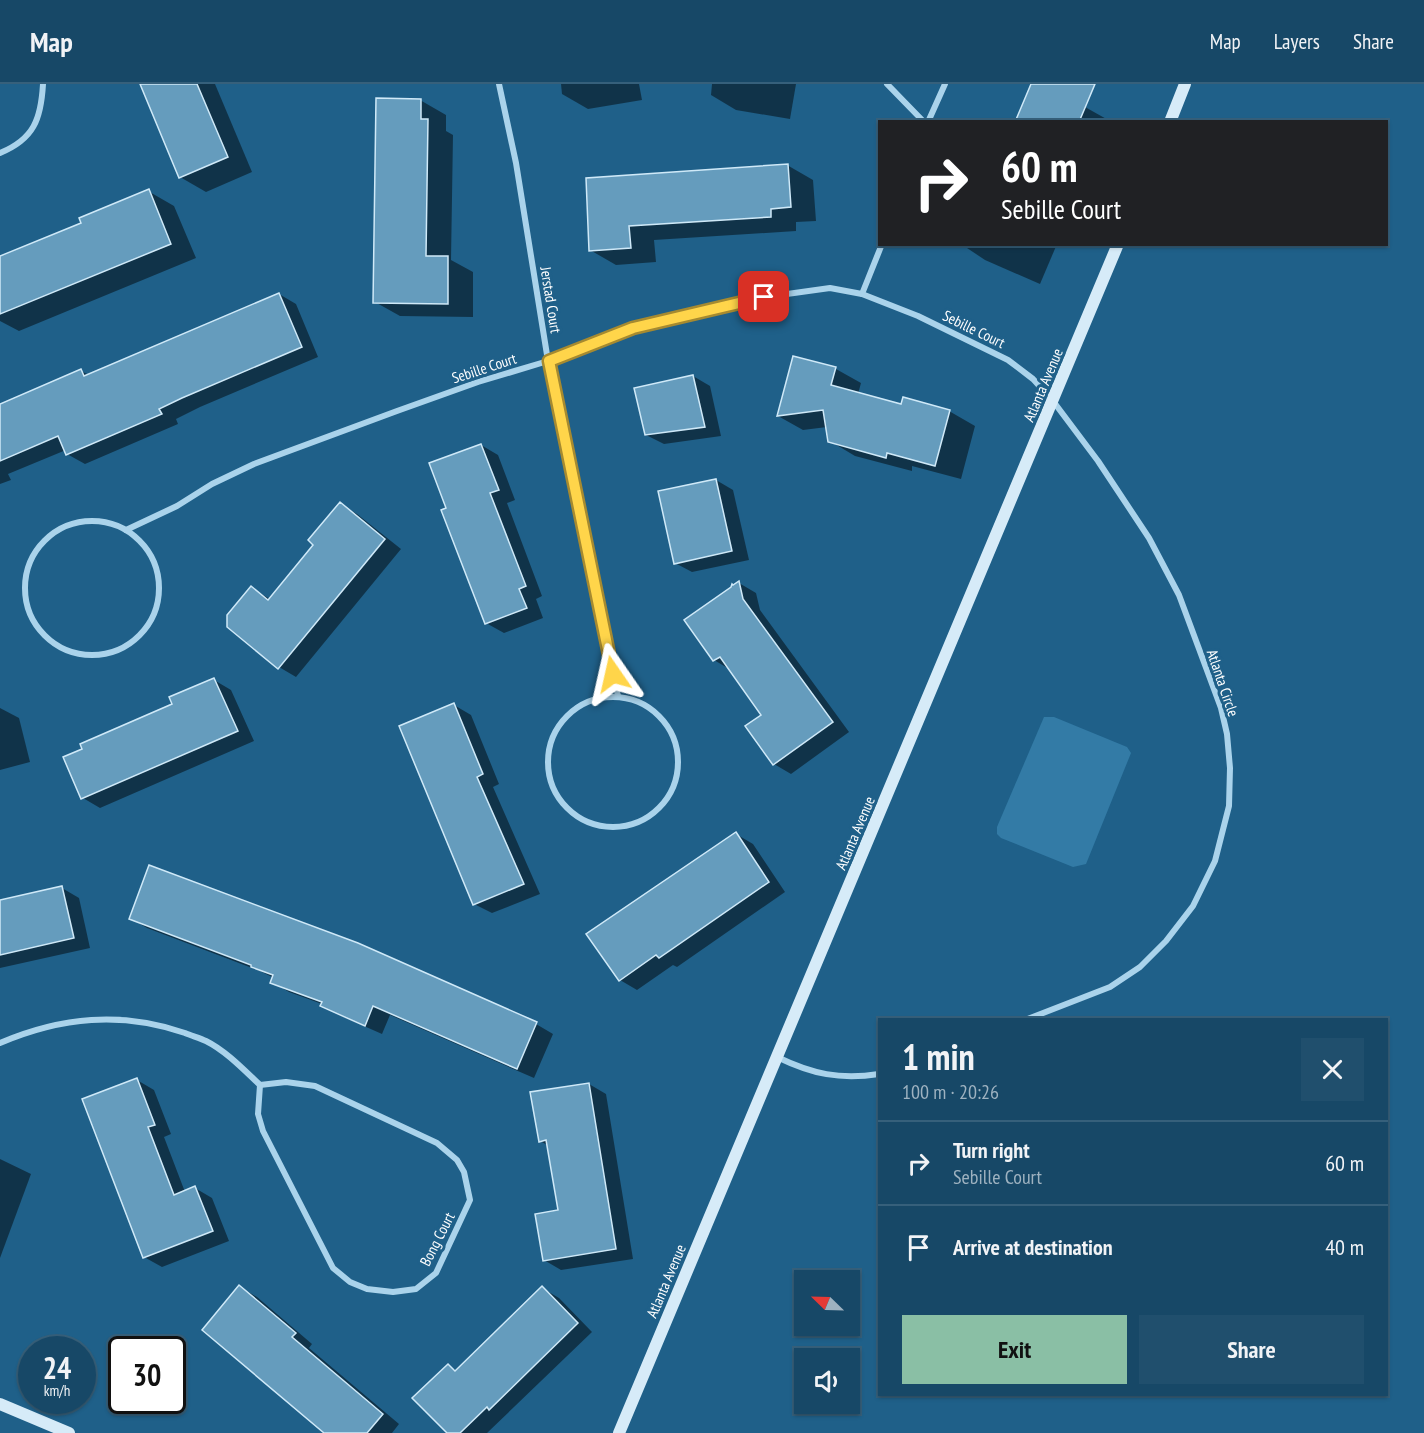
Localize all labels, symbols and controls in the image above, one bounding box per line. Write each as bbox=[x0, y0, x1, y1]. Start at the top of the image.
text: Map bbox=[30, 23, 73, 60]
text: Map bbox=[1210, 28, 1241, 55]
text: Layers bbox=[1274, 28, 1320, 55]
text: Share bbox=[1353, 28, 1394, 55]
text: 60 m bbox=[1001, 139, 1078, 194]
icon: right bbox=[902, 144, 980, 222]
text: Sebille Court bbox=[1001, 192, 1121, 226]
street label: Jerstad Court bbox=[536, 265, 566, 334]
pin bbox=[738, 271, 789, 322]
icon: arrive bbox=[747, 280, 780, 313]
street label: Sebille Court bbox=[940, 306, 1008, 352]
street label: Atlanta Avenue bbox=[1019, 345, 1067, 425]
street label: Sebille Court bbox=[449, 349, 519, 387]
position arrow bbox=[581, 642, 645, 706]
street label: Atlanta Circle bbox=[1203, 647, 1243, 719]
street label: Atlanta Avenue bbox=[831, 793, 879, 873]
text: 1 min bbox=[902, 1033, 975, 1080]
button: close bbox=[1301, 1038, 1364, 1101]
text: 100 m · 20:26 bbox=[902, 1079, 999, 1105]
text: Turn right bbox=[953, 1136, 1030, 1164]
icon: right bbox=[902, 1147, 935, 1180]
text: 60 m bbox=[1325, 1149, 1364, 1177]
text: Sebille Court bbox=[953, 1164, 1042, 1190]
street label: Bong Court bbox=[415, 1209, 459, 1269]
icon: arrive bbox=[902, 1231, 935, 1264]
text: Arrive at destination bbox=[953, 1233, 1113, 1261]
text: 40 m bbox=[1325, 1233, 1364, 1261]
street label: Atlanta Avenue bbox=[642, 1241, 690, 1321]
north arrow bbox=[794, 1270, 860, 1336]
map controls bbox=[794, 1270, 860, 1414]
button: Exit bbox=[902, 1315, 1127, 1384]
button: Share bbox=[1139, 1315, 1364, 1384]
speed limit sign: 30 bbox=[108, 1336, 186, 1414]
text: 24 bbox=[43, 1348, 71, 1387]
button: sound bbox=[794, 1348, 860, 1414]
text: km/h bbox=[44, 1381, 70, 1400]

